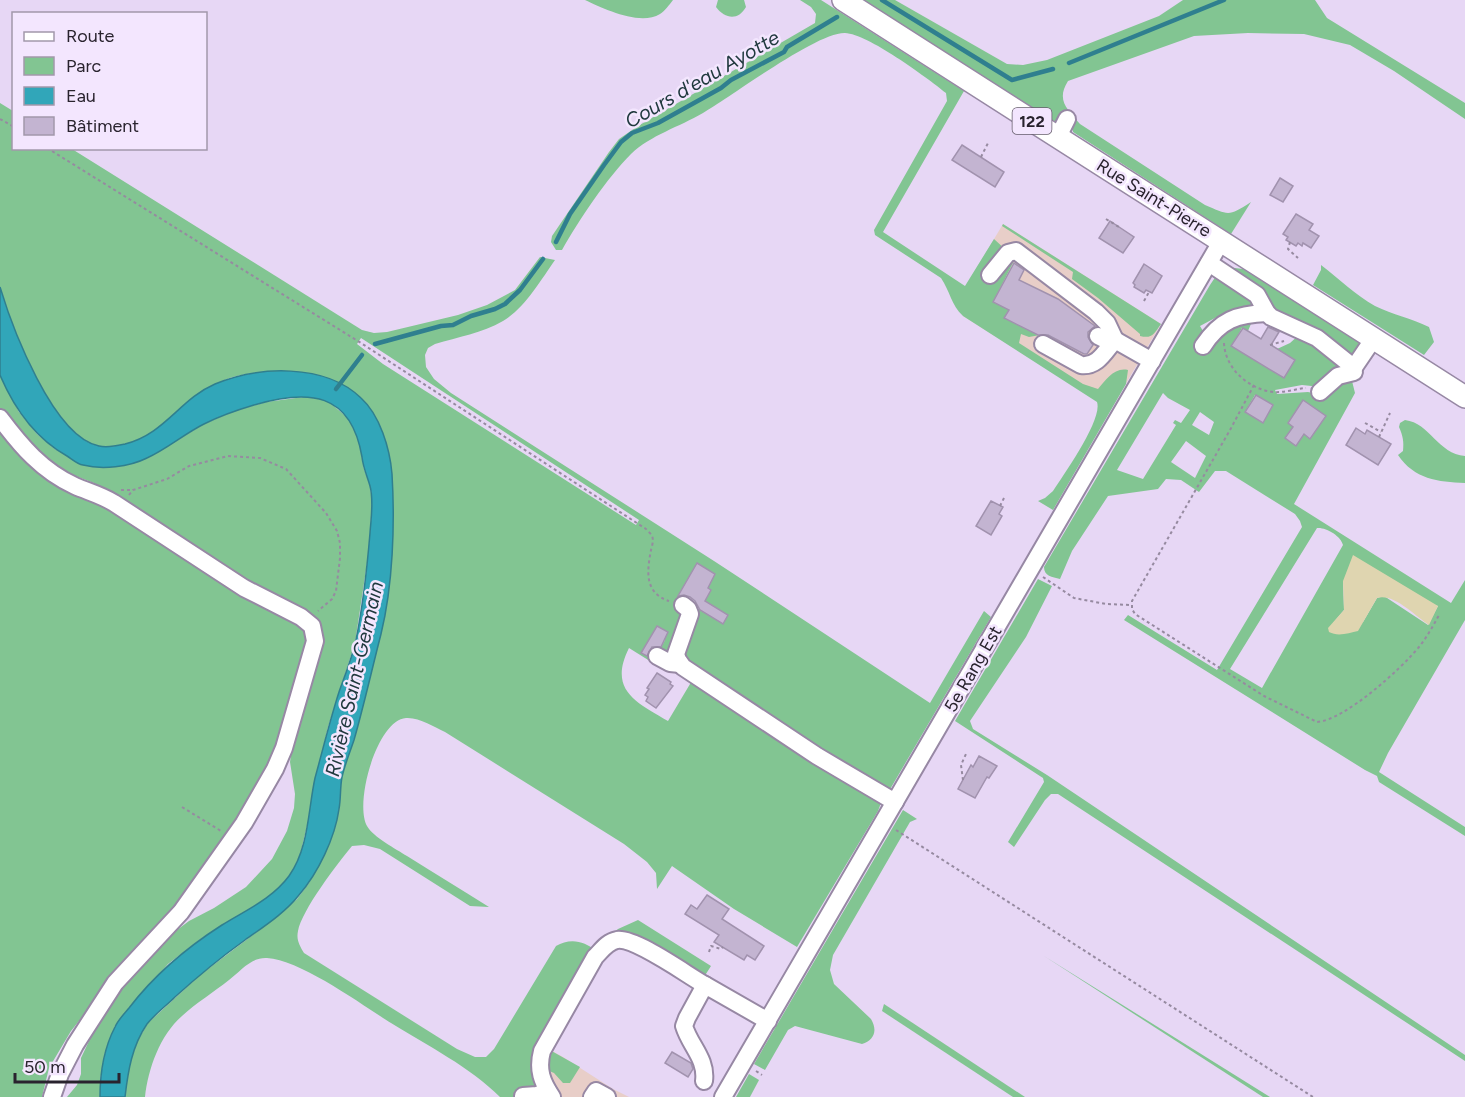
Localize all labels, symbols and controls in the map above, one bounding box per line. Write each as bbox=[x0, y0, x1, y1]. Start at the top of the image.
legend bbox=[12, 12, 207, 150]
text: Route bbox=[66, 25, 115, 47]
water label: Cours d'eau Ayotte bbox=[620, 25, 784, 133]
text: Parc bbox=[66, 55, 102, 77]
text: Eau bbox=[66, 85, 96, 107]
road number: 122 bbox=[1012, 108, 1052, 134]
text: Bâtiment bbox=[66, 115, 139, 137]
street label: Rue Saint-Pierre bbox=[1093, 154, 1215, 242]
water label: Rivière Saint-Germain bbox=[320, 579, 388, 779]
street label: 5e Rang Est bbox=[939, 622, 1007, 716]
scale bar bbox=[15, 1046, 118, 1084]
text: 50 m bbox=[24, 1056, 66, 1078]

